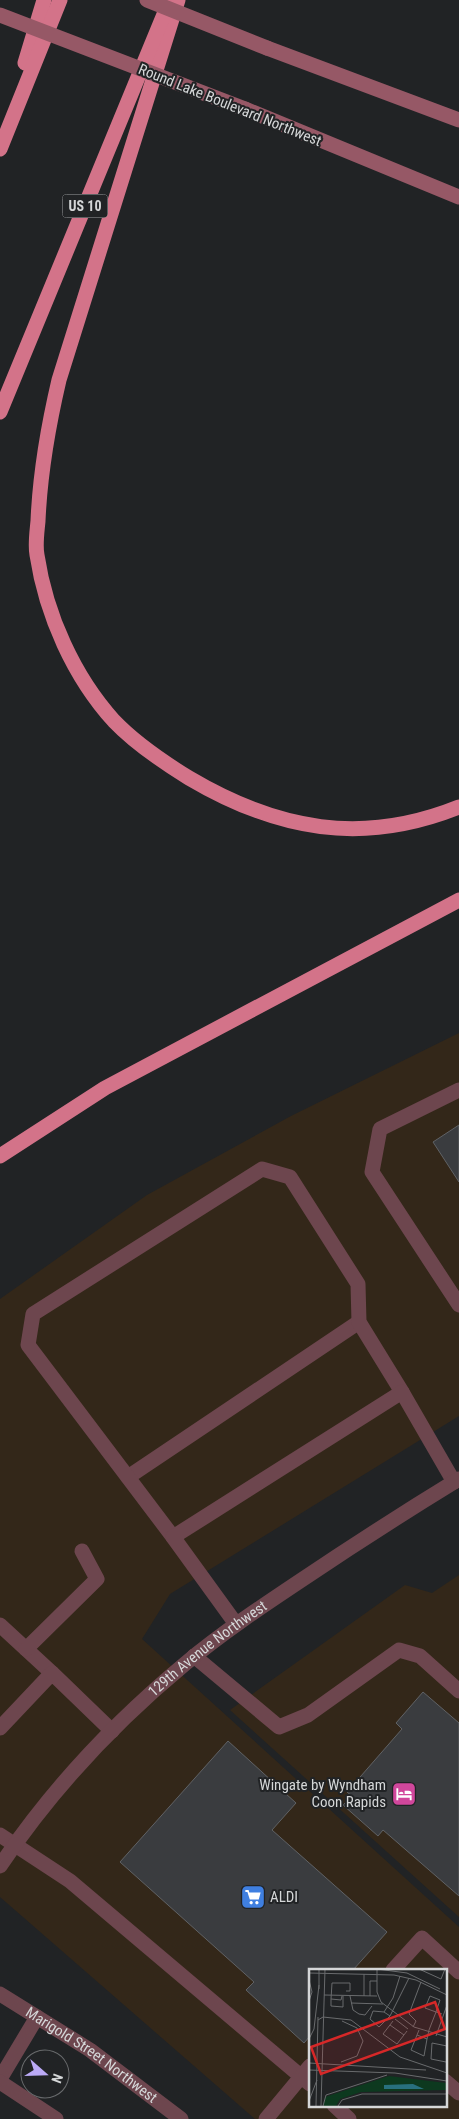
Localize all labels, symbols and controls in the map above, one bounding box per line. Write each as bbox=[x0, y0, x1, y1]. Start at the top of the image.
street label: Round Lake Boulevard Northwest bbox=[136, 60, 324, 150]
road number: US 10 bbox=[62, 195, 108, 218]
street label: 129th Avenue Northwest bbox=[144, 1597, 270, 1700]
place label: Wingate by Wyndham Coon Rapids bbox=[259, 1776, 386, 1811]
hotel icon: Wingate by Wyndham Coon Rapids bbox=[391, 1781, 417, 1807]
supermarket icon: ALDI bbox=[240, 1884, 266, 1910]
place label: ALDI bbox=[270, 1888, 298, 1906]
inset map bbox=[309, 1969, 446, 2106]
street label: Marigold Street Northwest bbox=[22, 2003, 160, 2107]
north arrow bbox=[20, 2049, 70, 2099]

